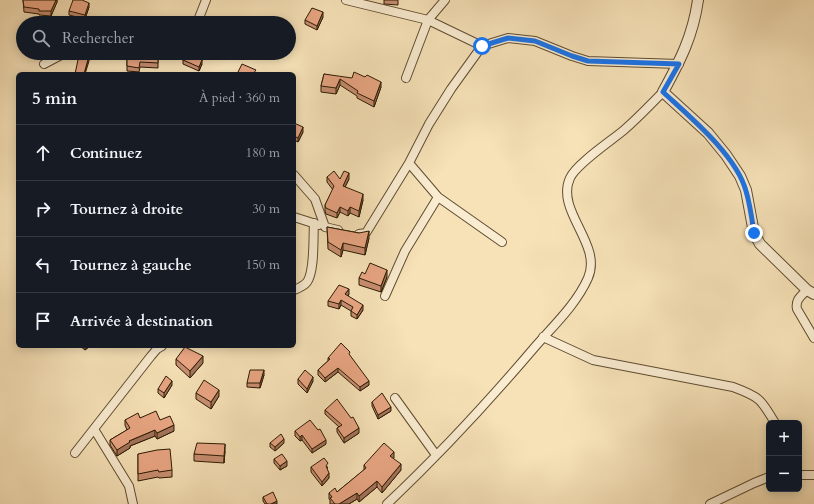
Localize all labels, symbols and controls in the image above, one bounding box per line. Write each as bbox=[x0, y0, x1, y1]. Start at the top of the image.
search box bbox=[16, 16, 296, 60]
icon: search bbox=[30, 27, 52, 49]
text: Rechercher bbox=[62, 28, 134, 48]
route start bbox=[473, 37, 491, 55]
text: 5 min bbox=[32, 87, 77, 110]
text: À pied · 360 m bbox=[199, 89, 280, 107]
icon: ahead bbox=[32, 142, 54, 164]
text: Continuez bbox=[70, 143, 142, 163]
text: 180 m bbox=[246, 144, 280, 162]
icon: right bbox=[32, 198, 54, 220]
text: Tournez à droite bbox=[70, 199, 183, 219]
text: 30 m bbox=[252, 200, 280, 218]
route end bbox=[745, 224, 763, 242]
icon: left bbox=[32, 254, 54, 276]
text: Tournez à gauche bbox=[70, 255, 192, 275]
text: 150 m bbox=[246, 256, 280, 274]
icon: arrive bbox=[32, 310, 54, 332]
text: Arrivée à destination bbox=[70, 311, 213, 331]
map controls bbox=[766, 420, 802, 492]
button: + bbox=[766, 420, 802, 456]
button: − bbox=[766, 456, 802, 492]

